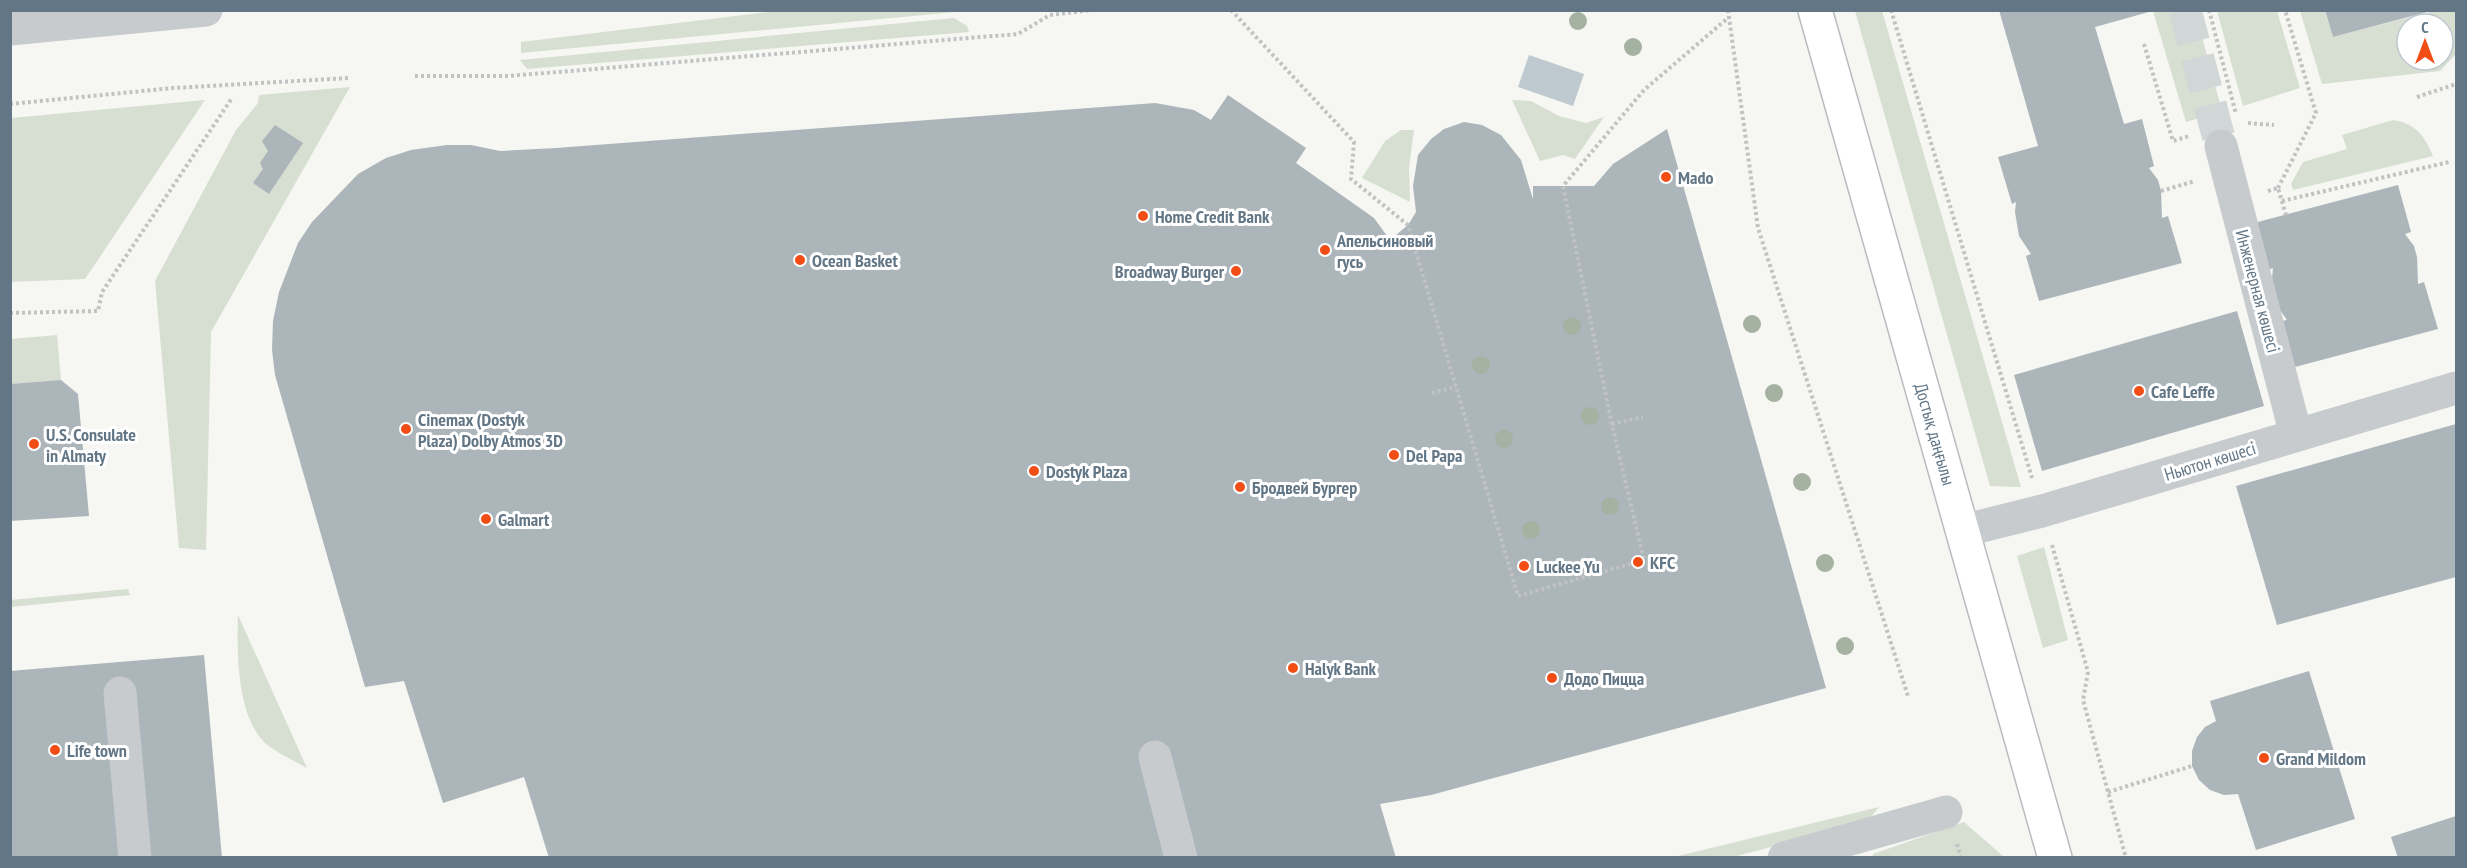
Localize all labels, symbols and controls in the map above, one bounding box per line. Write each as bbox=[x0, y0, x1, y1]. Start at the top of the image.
north arrow bbox=[2395, 12, 2455, 72]
text: С bbox=[2421, 17, 2429, 37]
place label: Mado bbox=[1678, 166, 1713, 189]
marker: Mado bbox=[1659, 170, 1673, 184]
place label: Home Credit Bank bbox=[1155, 205, 1270, 228]
marker: Home Credit Bank bbox=[1136, 209, 1150, 223]
street label: Инженерная көшесі bbox=[2231, 227, 2285, 355]
place label: Апельсиновый гусь bbox=[1336, 229, 1433, 273]
marker: Апельсиновый гусь bbox=[1318, 243, 1332, 257]
place label: Ocean Basket bbox=[812, 249, 898, 272]
marker: Ocean Basket bbox=[793, 253, 807, 267]
place label: Broadway Burger bbox=[1115, 260, 1225, 283]
marker: Broadway Burger bbox=[1229, 264, 1243, 278]
street label: Достық даңғылы bbox=[1909, 380, 1961, 488]
place label: Cafe Leffe bbox=[2151, 380, 2215, 403]
marker: Cafe Leffe bbox=[2132, 384, 2146, 398]
place label: Cinemax (Dostyk Plaza) Dolby Atmos 3D bbox=[418, 408, 563, 452]
marker: Cinemax (Dostyk Plaza) Dolby Atmos 3D bbox=[399, 422, 413, 436]
place label: U.S. Consulate in Almaty bbox=[46, 423, 136, 467]
street label: Ньютон көшесі bbox=[2161, 436, 2259, 486]
marker: U.S. Consulate in Almaty bbox=[27, 437, 41, 451]
place label: Del Papa bbox=[1406, 444, 1462, 467]
marker: Del Papa bbox=[1387, 448, 1401, 462]
place label: Dostyk Plaza bbox=[1046, 460, 1127, 483]
marker: Dostyk Plaza bbox=[1027, 464, 1041, 478]
place label: Бродвей Бургер bbox=[1252, 476, 1357, 499]
marker: Бродвей Бургер bbox=[1233, 480, 1247, 494]
place label: Galmart bbox=[498, 508, 550, 531]
marker: Galmart bbox=[479, 512, 493, 526]
place label: KFC bbox=[1650, 551, 1675, 574]
place label: Luckee Yu bbox=[1536, 555, 1600, 578]
marker: KFC bbox=[1631, 555, 1645, 569]
marker: Luckee Yu bbox=[1517, 559, 1531, 573]
place label: Halyk Bank bbox=[1305, 657, 1377, 680]
marker: Halyk Bank bbox=[1286, 661, 1300, 675]
place label: Додо Пицца bbox=[1564, 667, 1644, 690]
marker: Додо Пицца bbox=[1545, 671, 1559, 685]
place label: Life town bbox=[67, 739, 127, 762]
marker: Life town bbox=[48, 743, 62, 757]
place label: Grand Mildom bbox=[2276, 747, 2366, 770]
marker: Grand Mildom bbox=[2257, 751, 2271, 765]

